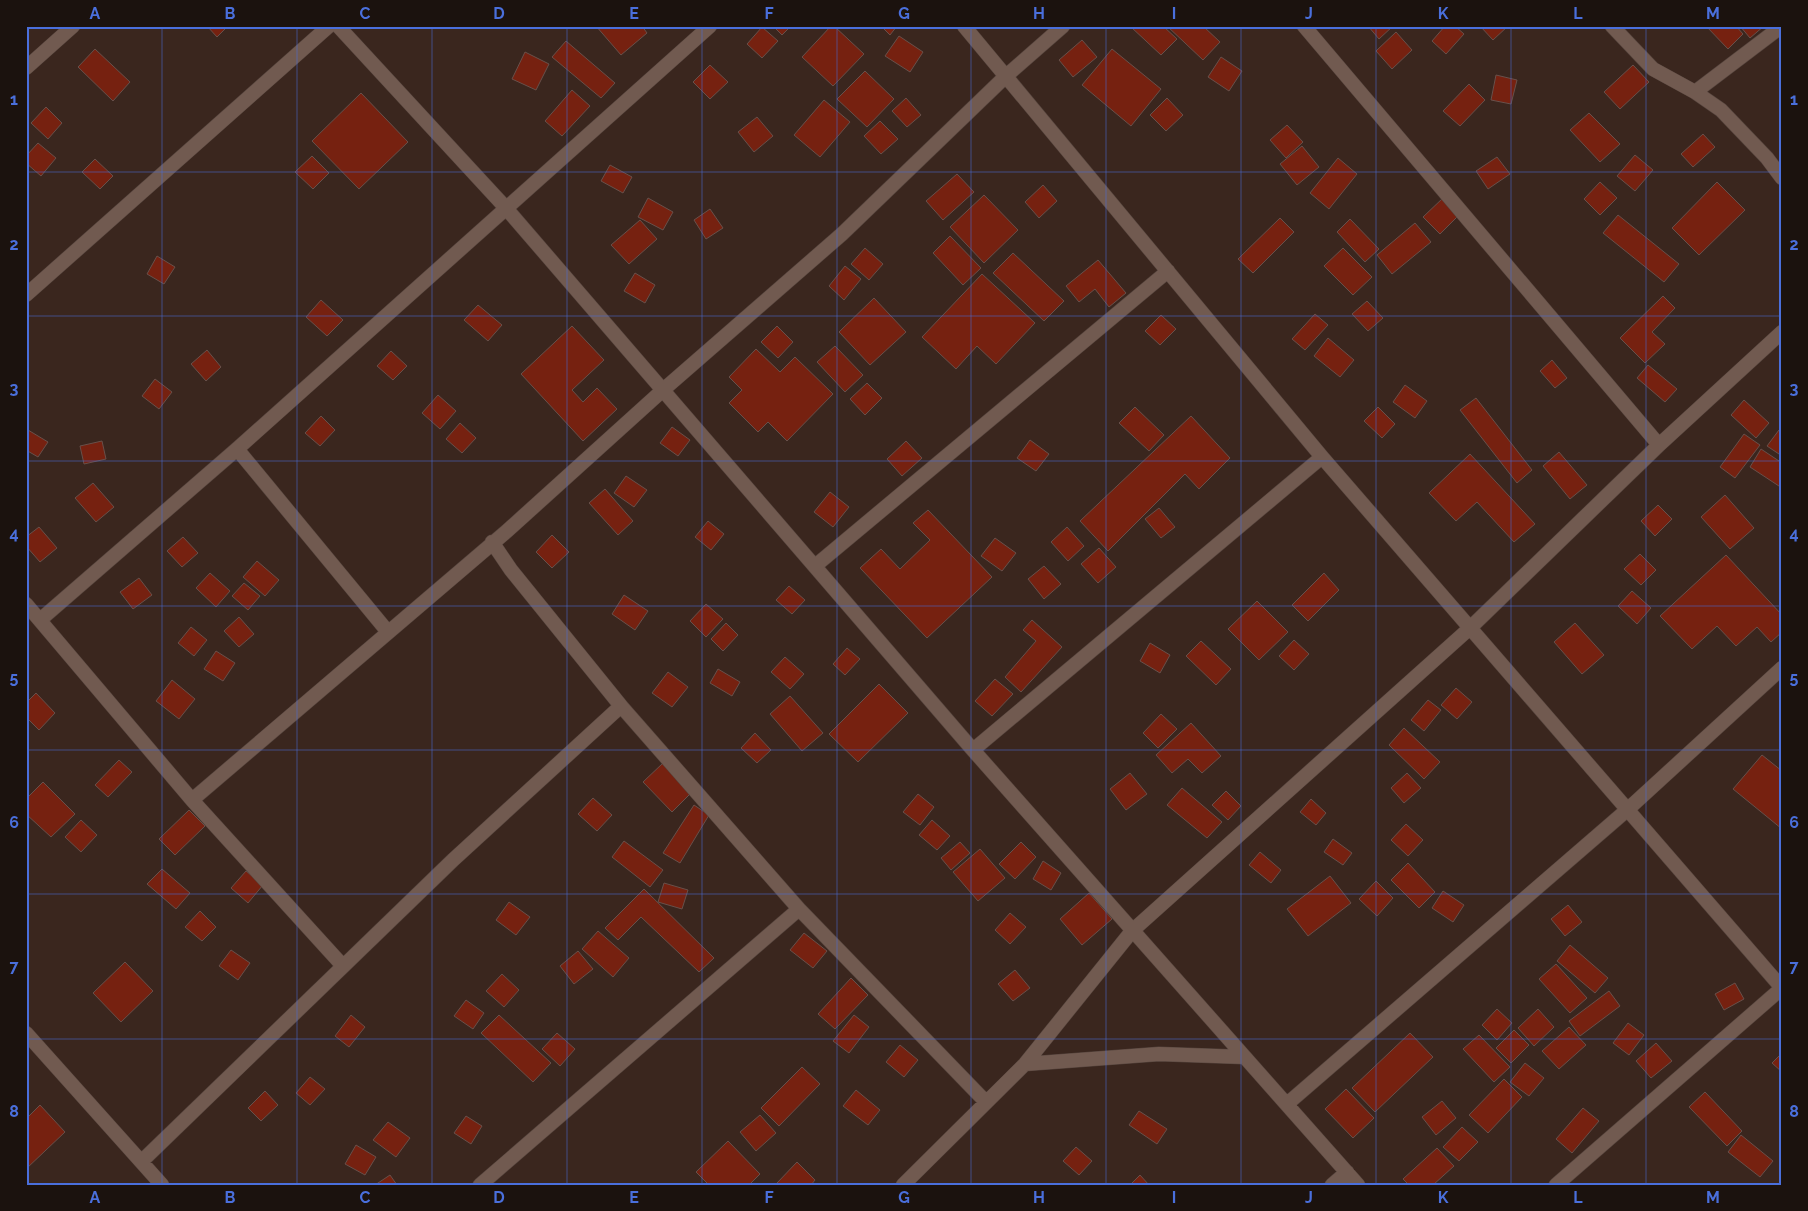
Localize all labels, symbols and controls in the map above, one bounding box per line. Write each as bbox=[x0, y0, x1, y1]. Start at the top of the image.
text: A bbox=[90, 4, 101, 23]
text: B bbox=[225, 4, 236, 23]
text: C bbox=[360, 4, 371, 23]
text: D bbox=[493, 4, 505, 23]
text: E bbox=[629, 4, 639, 23]
text: F bbox=[764, 4, 774, 23]
text: G bbox=[898, 4, 910, 23]
text: H bbox=[1033, 4, 1045, 23]
text: I bbox=[1172, 4, 1176, 23]
text: J bbox=[1305, 4, 1313, 23]
text: K bbox=[1438, 4, 1449, 23]
text: L bbox=[1573, 4, 1583, 23]
text: M bbox=[1706, 4, 1720, 23]
text: 1 bbox=[10, 90, 18, 109]
text: 1 bbox=[1790, 90, 1798, 109]
text: 2 bbox=[9, 235, 19, 254]
text: 2 bbox=[1789, 235, 1799, 254]
text: 3 bbox=[10, 379, 19, 398]
text: 3 bbox=[1790, 379, 1799, 398]
text: 4 bbox=[9, 524, 19, 543]
text: 4 bbox=[1789, 524, 1799, 543]
text: 5 bbox=[10, 668, 19, 687]
text: 5 bbox=[1790, 668, 1799, 687]
text: 6 bbox=[9, 813, 19, 832]
text: 6 bbox=[1789, 813, 1799, 832]
text: 7 bbox=[10, 957, 19, 976]
text: 7 bbox=[1790, 957, 1799, 976]
text: 8 bbox=[9, 1102, 19, 1121]
text: 8 bbox=[1789, 1102, 1799, 1121]
text: A bbox=[90, 1188, 101, 1207]
text: B bbox=[225, 1188, 236, 1207]
text: C bbox=[360, 1188, 371, 1207]
text: D bbox=[493, 1188, 505, 1207]
text: E bbox=[629, 1188, 639, 1207]
text: F bbox=[764, 1188, 774, 1207]
text: G bbox=[898, 1188, 910, 1207]
text: H bbox=[1033, 1188, 1045, 1207]
text: I bbox=[1172, 1188, 1176, 1207]
text: J bbox=[1305, 1188, 1313, 1207]
text: K bbox=[1438, 1188, 1449, 1207]
text: L bbox=[1573, 1188, 1583, 1207]
text: M bbox=[1706, 1188, 1720, 1207]

